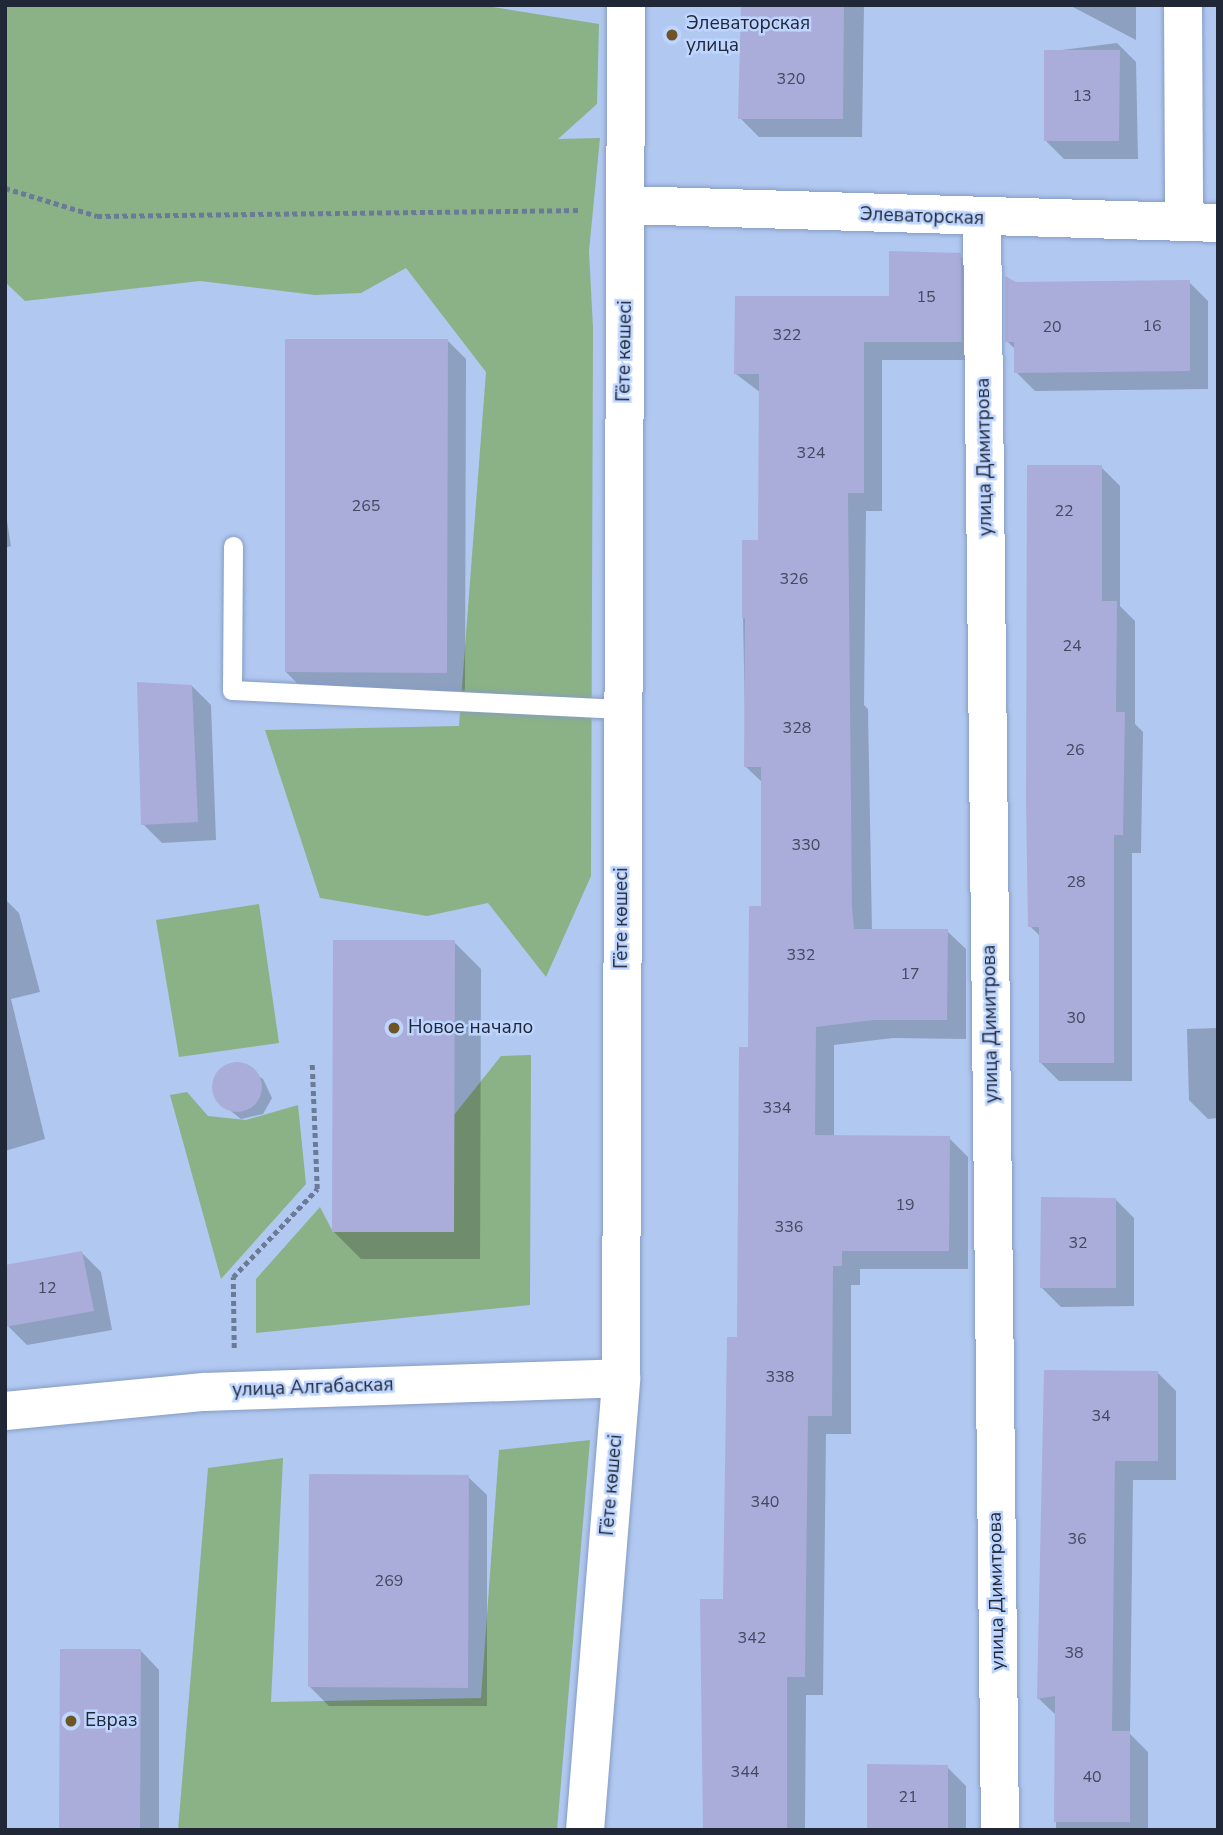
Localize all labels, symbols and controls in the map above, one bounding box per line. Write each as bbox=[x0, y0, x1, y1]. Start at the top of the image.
place label: Элеваторская улица bbox=[686, 13, 810, 57]
marker: Элеваторская улица bbox=[664, 27, 680, 43]
house number: 320 bbox=[777, 69, 805, 89]
house number: 13 bbox=[1072, 86, 1092, 106]
street label: Элеваторская bbox=[859, 203, 985, 231]
house number: 15 bbox=[916, 287, 936, 307]
street label: Гёте көшесі bbox=[613, 300, 637, 402]
house number: 16 bbox=[1142, 316, 1162, 336]
house number: 20 bbox=[1042, 317, 1062, 337]
house number: 322 bbox=[773, 325, 801, 345]
street label: улица Димитрова bbox=[972, 378, 998, 536]
house number: 324 bbox=[797, 443, 825, 463]
house number: 265 bbox=[352, 496, 380, 516]
house number: 22 bbox=[1054, 501, 1074, 521]
house number: 326 bbox=[780, 569, 808, 589]
house number: 24 bbox=[1062, 636, 1082, 656]
house number: 328 bbox=[783, 718, 811, 738]
house number: 26 bbox=[1065, 740, 1085, 760]
house number: 330 bbox=[792, 835, 820, 855]
street label: Гёте көшесі bbox=[611, 867, 633, 969]
house number: 28 bbox=[1066, 872, 1086, 892]
house number: 332 bbox=[787, 945, 815, 965]
street label: улица Димитрова bbox=[978, 945, 1004, 1103]
house number: 17 bbox=[900, 964, 920, 984]
house number: 30 bbox=[1066, 1008, 1086, 1028]
place label: Новое начало bbox=[408, 1017, 533, 1039]
marker: Новое начало bbox=[386, 1020, 402, 1036]
house number: 334 bbox=[763, 1098, 791, 1118]
house number: 19 bbox=[895, 1195, 915, 1215]
house number: 336 bbox=[775, 1217, 803, 1237]
house number: 32 bbox=[1068, 1233, 1088, 1253]
house number: 12 bbox=[37, 1278, 57, 1298]
house number: 338 bbox=[766, 1367, 794, 1387]
street label: улица Алгабаская bbox=[232, 1374, 394, 1402]
house number: 34 bbox=[1091, 1406, 1111, 1426]
street label: Гёте көшесі bbox=[596, 1433, 628, 1537]
house number: 340 bbox=[751, 1492, 779, 1512]
street label: улица Димитрова bbox=[984, 1512, 1010, 1670]
house number: 36 bbox=[1067, 1529, 1087, 1549]
house number: 269 bbox=[375, 1571, 403, 1591]
house number: 342 bbox=[738, 1628, 766, 1648]
house number: 38 bbox=[1064, 1643, 1084, 1663]
place label: Евраз bbox=[85, 1710, 137, 1732]
marker: Евраз bbox=[63, 1713, 79, 1729]
house number: 344 bbox=[731, 1762, 759, 1782]
house number: 40 bbox=[1082, 1767, 1102, 1787]
house number: 21 bbox=[898, 1787, 918, 1807]

